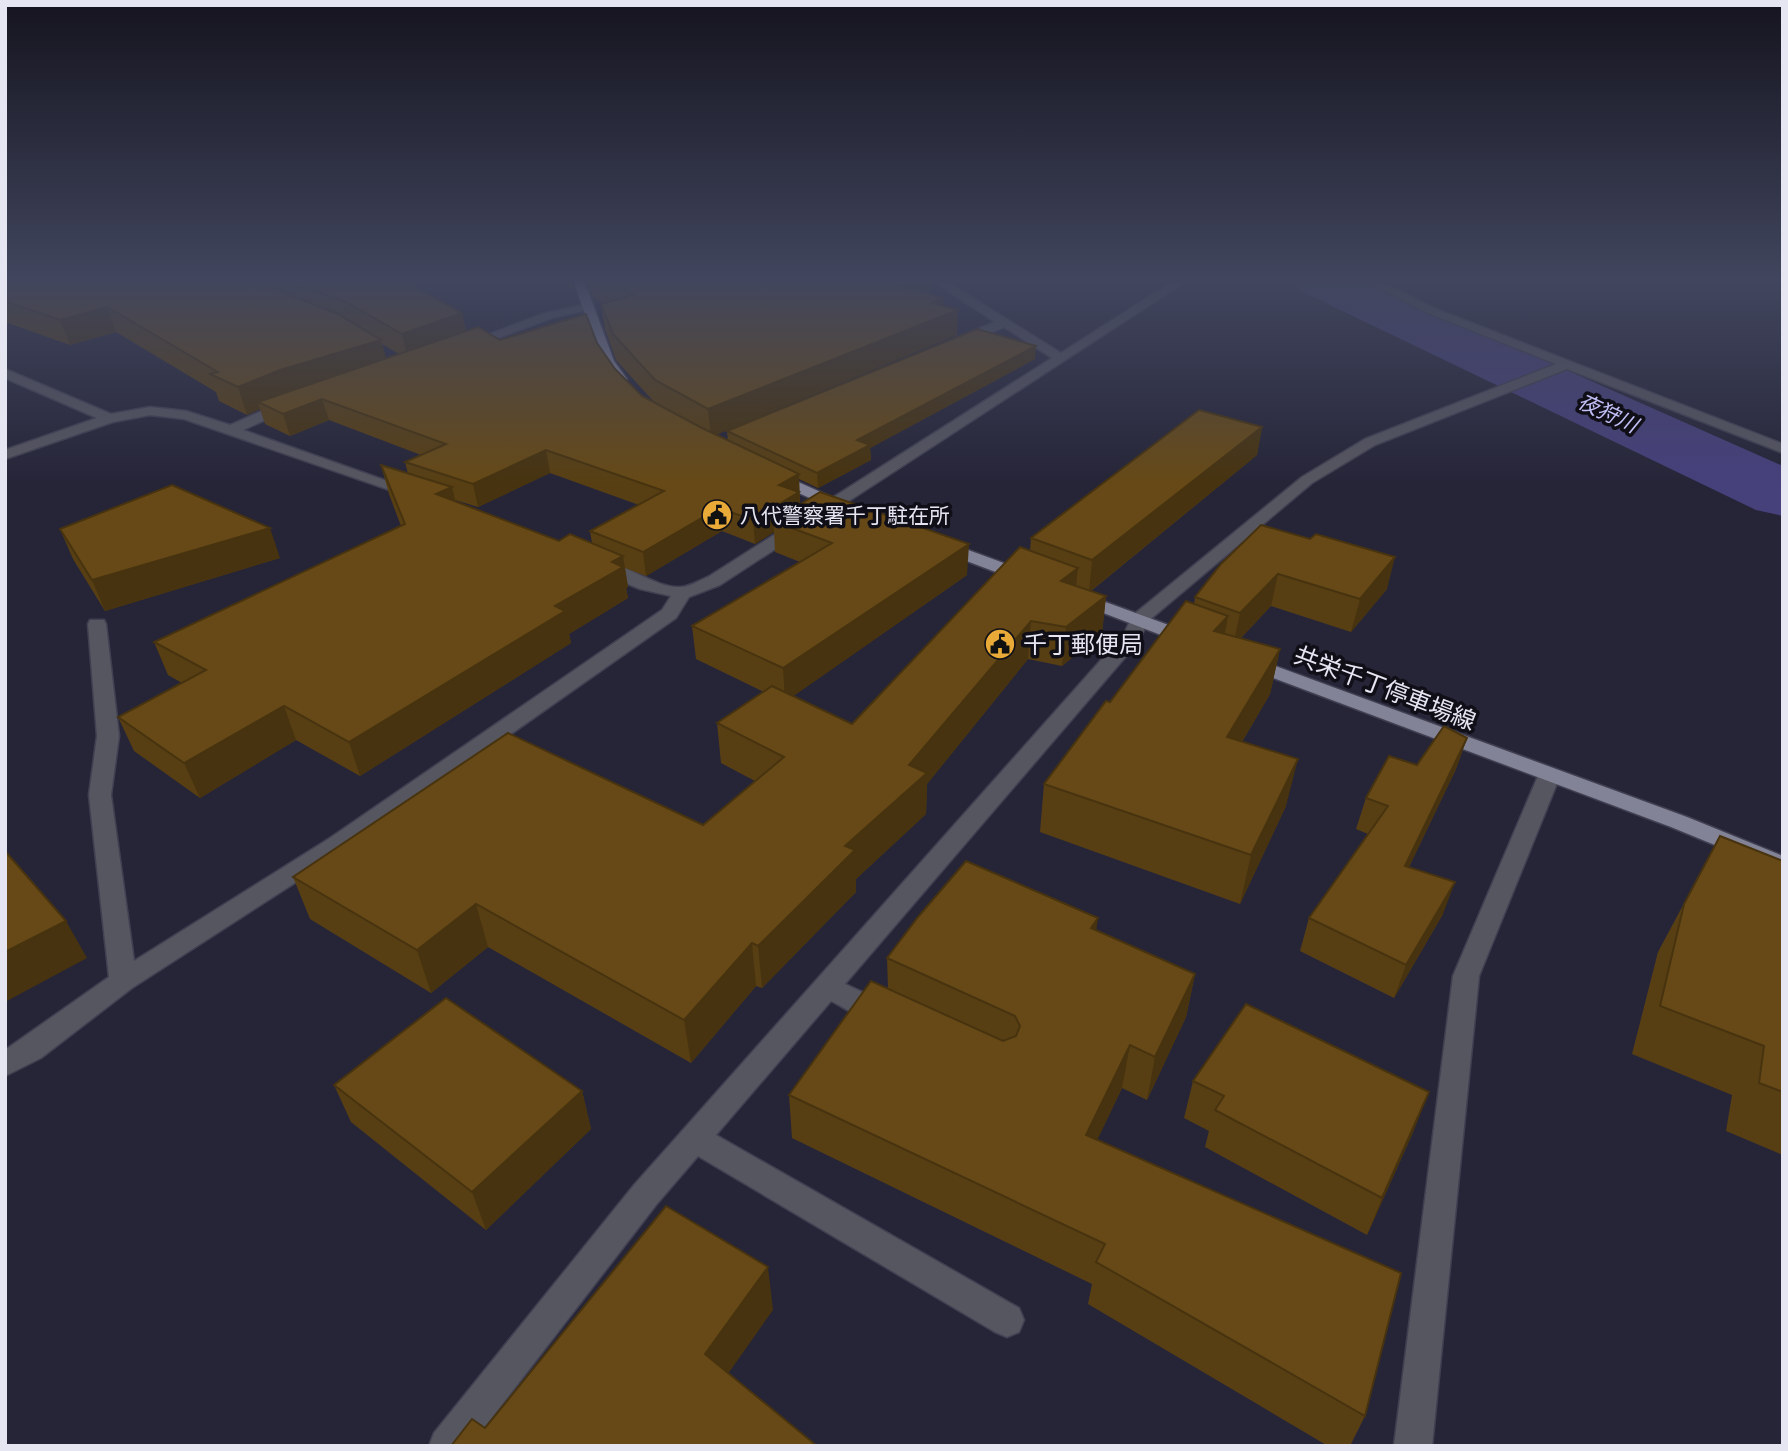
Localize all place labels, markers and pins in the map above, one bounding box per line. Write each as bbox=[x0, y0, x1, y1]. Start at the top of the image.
public building icon: 八代警察署千丁駐在所 bbox=[700, 498, 734, 532]
place label: 八代警察署千丁駐在所 bbox=[740, 504, 950, 527]
public building icon: 千丁郵便局 bbox=[983, 627, 1017, 661]
place label: 千丁郵便局 bbox=[1023, 631, 1143, 658]

